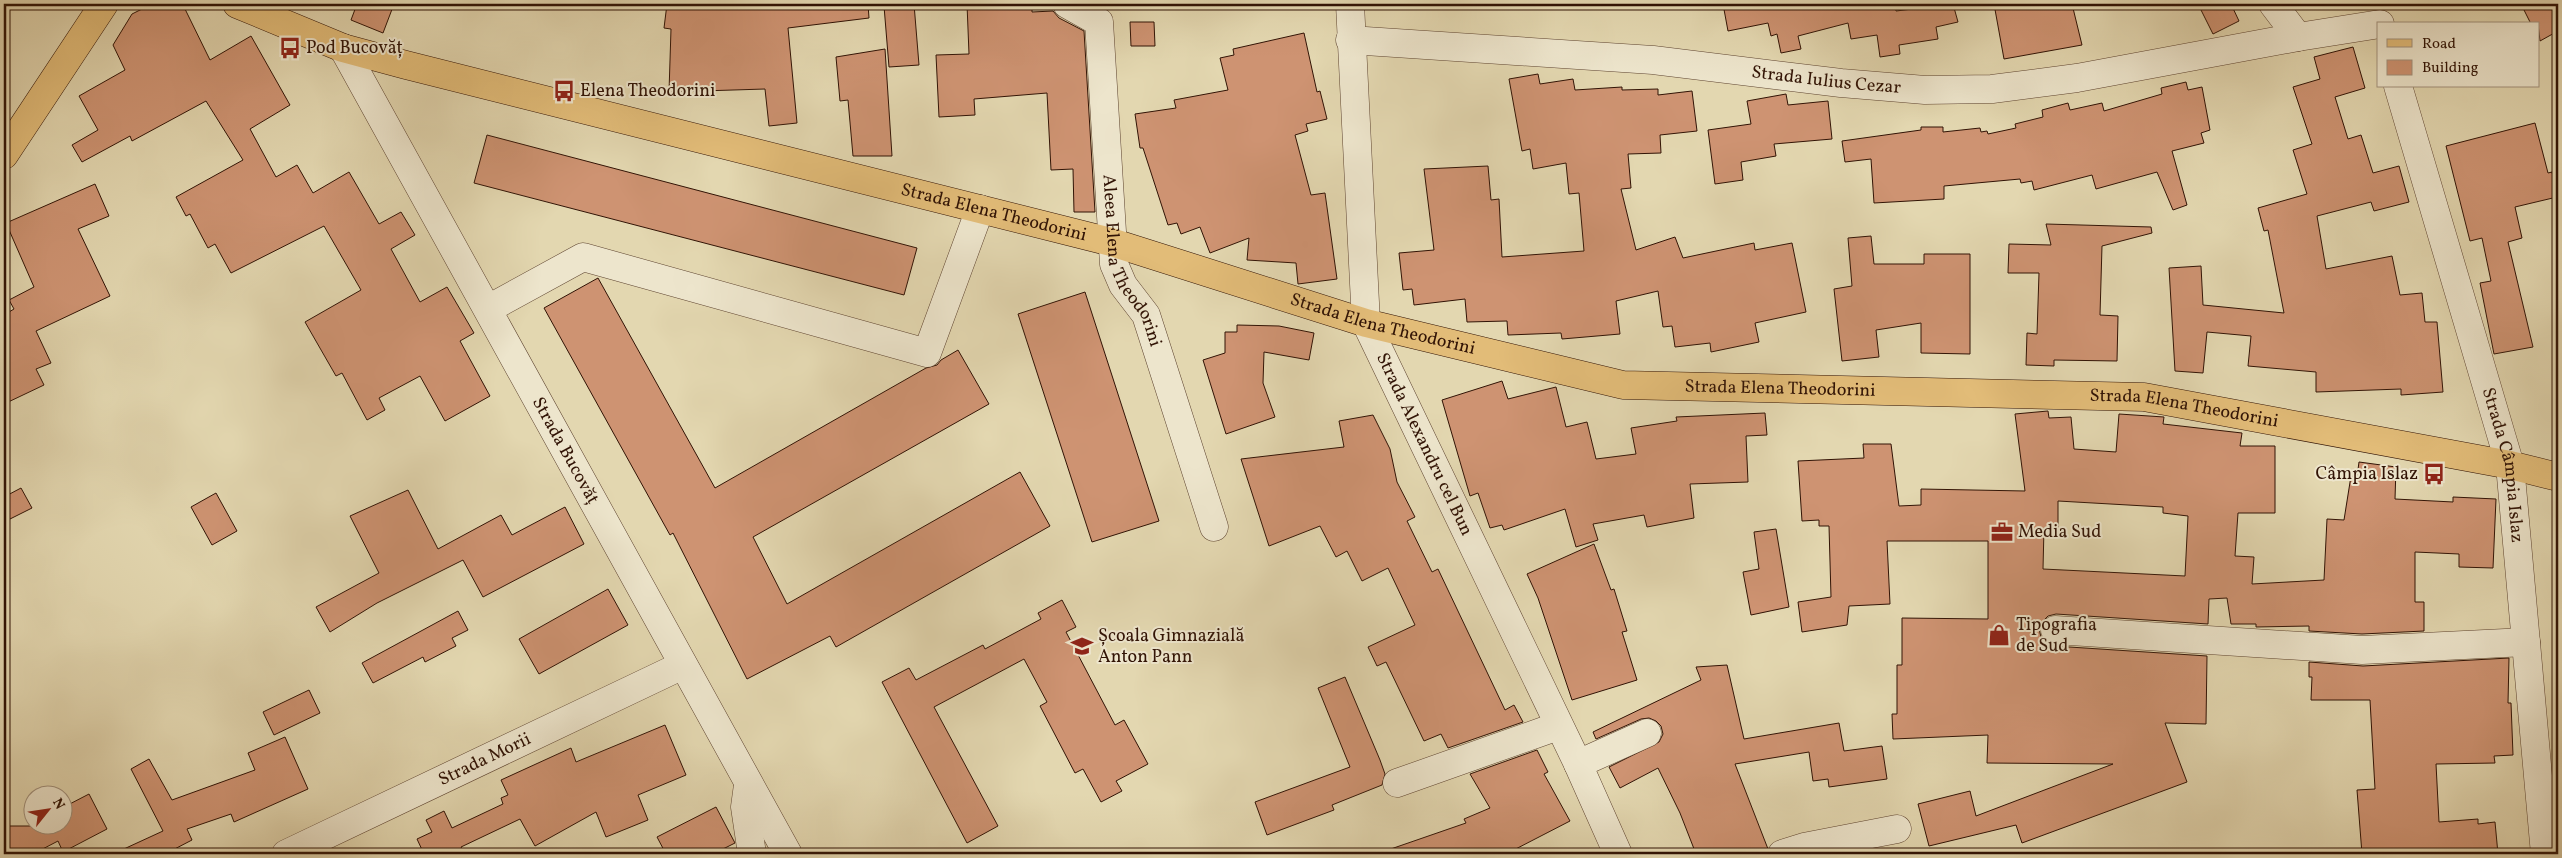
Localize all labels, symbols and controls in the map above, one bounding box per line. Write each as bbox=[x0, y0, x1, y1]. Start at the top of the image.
legend bbox=[2377, 22, 2540, 88]
text: Road bbox=[2422, 34, 2456, 55]
bus stop icon: Pod Bucovăț bbox=[277, 35, 303, 61]
place label: Pod Bucovăț bbox=[306, 36, 403, 61]
text: Building bbox=[2422, 58, 2479, 79]
street label: Strada Iulius Cezar bbox=[1750, 60, 1902, 100]
bus stop icon: Elena Theodorini bbox=[551, 78, 577, 104]
place label: Elena Theodorini bbox=[580, 79, 715, 104]
street label: Aleea Elena Theodorini bbox=[1096, 174, 1168, 350]
street label: Strada Elena Theodorini bbox=[898, 177, 1089, 248]
street label: Strada Elena Theodorini bbox=[1287, 287, 1478, 361]
street label: Strada Alexandru cel Bun bbox=[1370, 349, 1479, 540]
street label: Strada Elena Theodorini bbox=[1684, 374, 1876, 403]
street label: Strada Elena Theodorini bbox=[2089, 383, 2281, 434]
street label: Strada Câmpia Islaz bbox=[2475, 385, 2529, 544]
street label: Strada Bucovăț bbox=[526, 393, 605, 509]
bus stop icon: Câmpia Islaz bbox=[2421, 461, 2447, 487]
place label: Câmpia Islaz bbox=[2316, 462, 2418, 487]
office icon: Media Sud bbox=[1989, 519, 2015, 545]
place label: Media Sud bbox=[2018, 520, 2101, 545]
place label: Tipografia de Sud bbox=[2016, 613, 2097, 659]
shop icon: Tipografia de Sud bbox=[1986, 622, 2012, 648]
place label: Școala Gimnazială Anton Pann bbox=[1098, 624, 1244, 670]
school or university icon: Școala Gimnazială Anton Pann bbox=[1069, 633, 1095, 659]
street label: Strada Morii bbox=[434, 727, 535, 792]
north arrow bbox=[22, 786, 72, 836]
text: N bbox=[47, 795, 69, 813]

